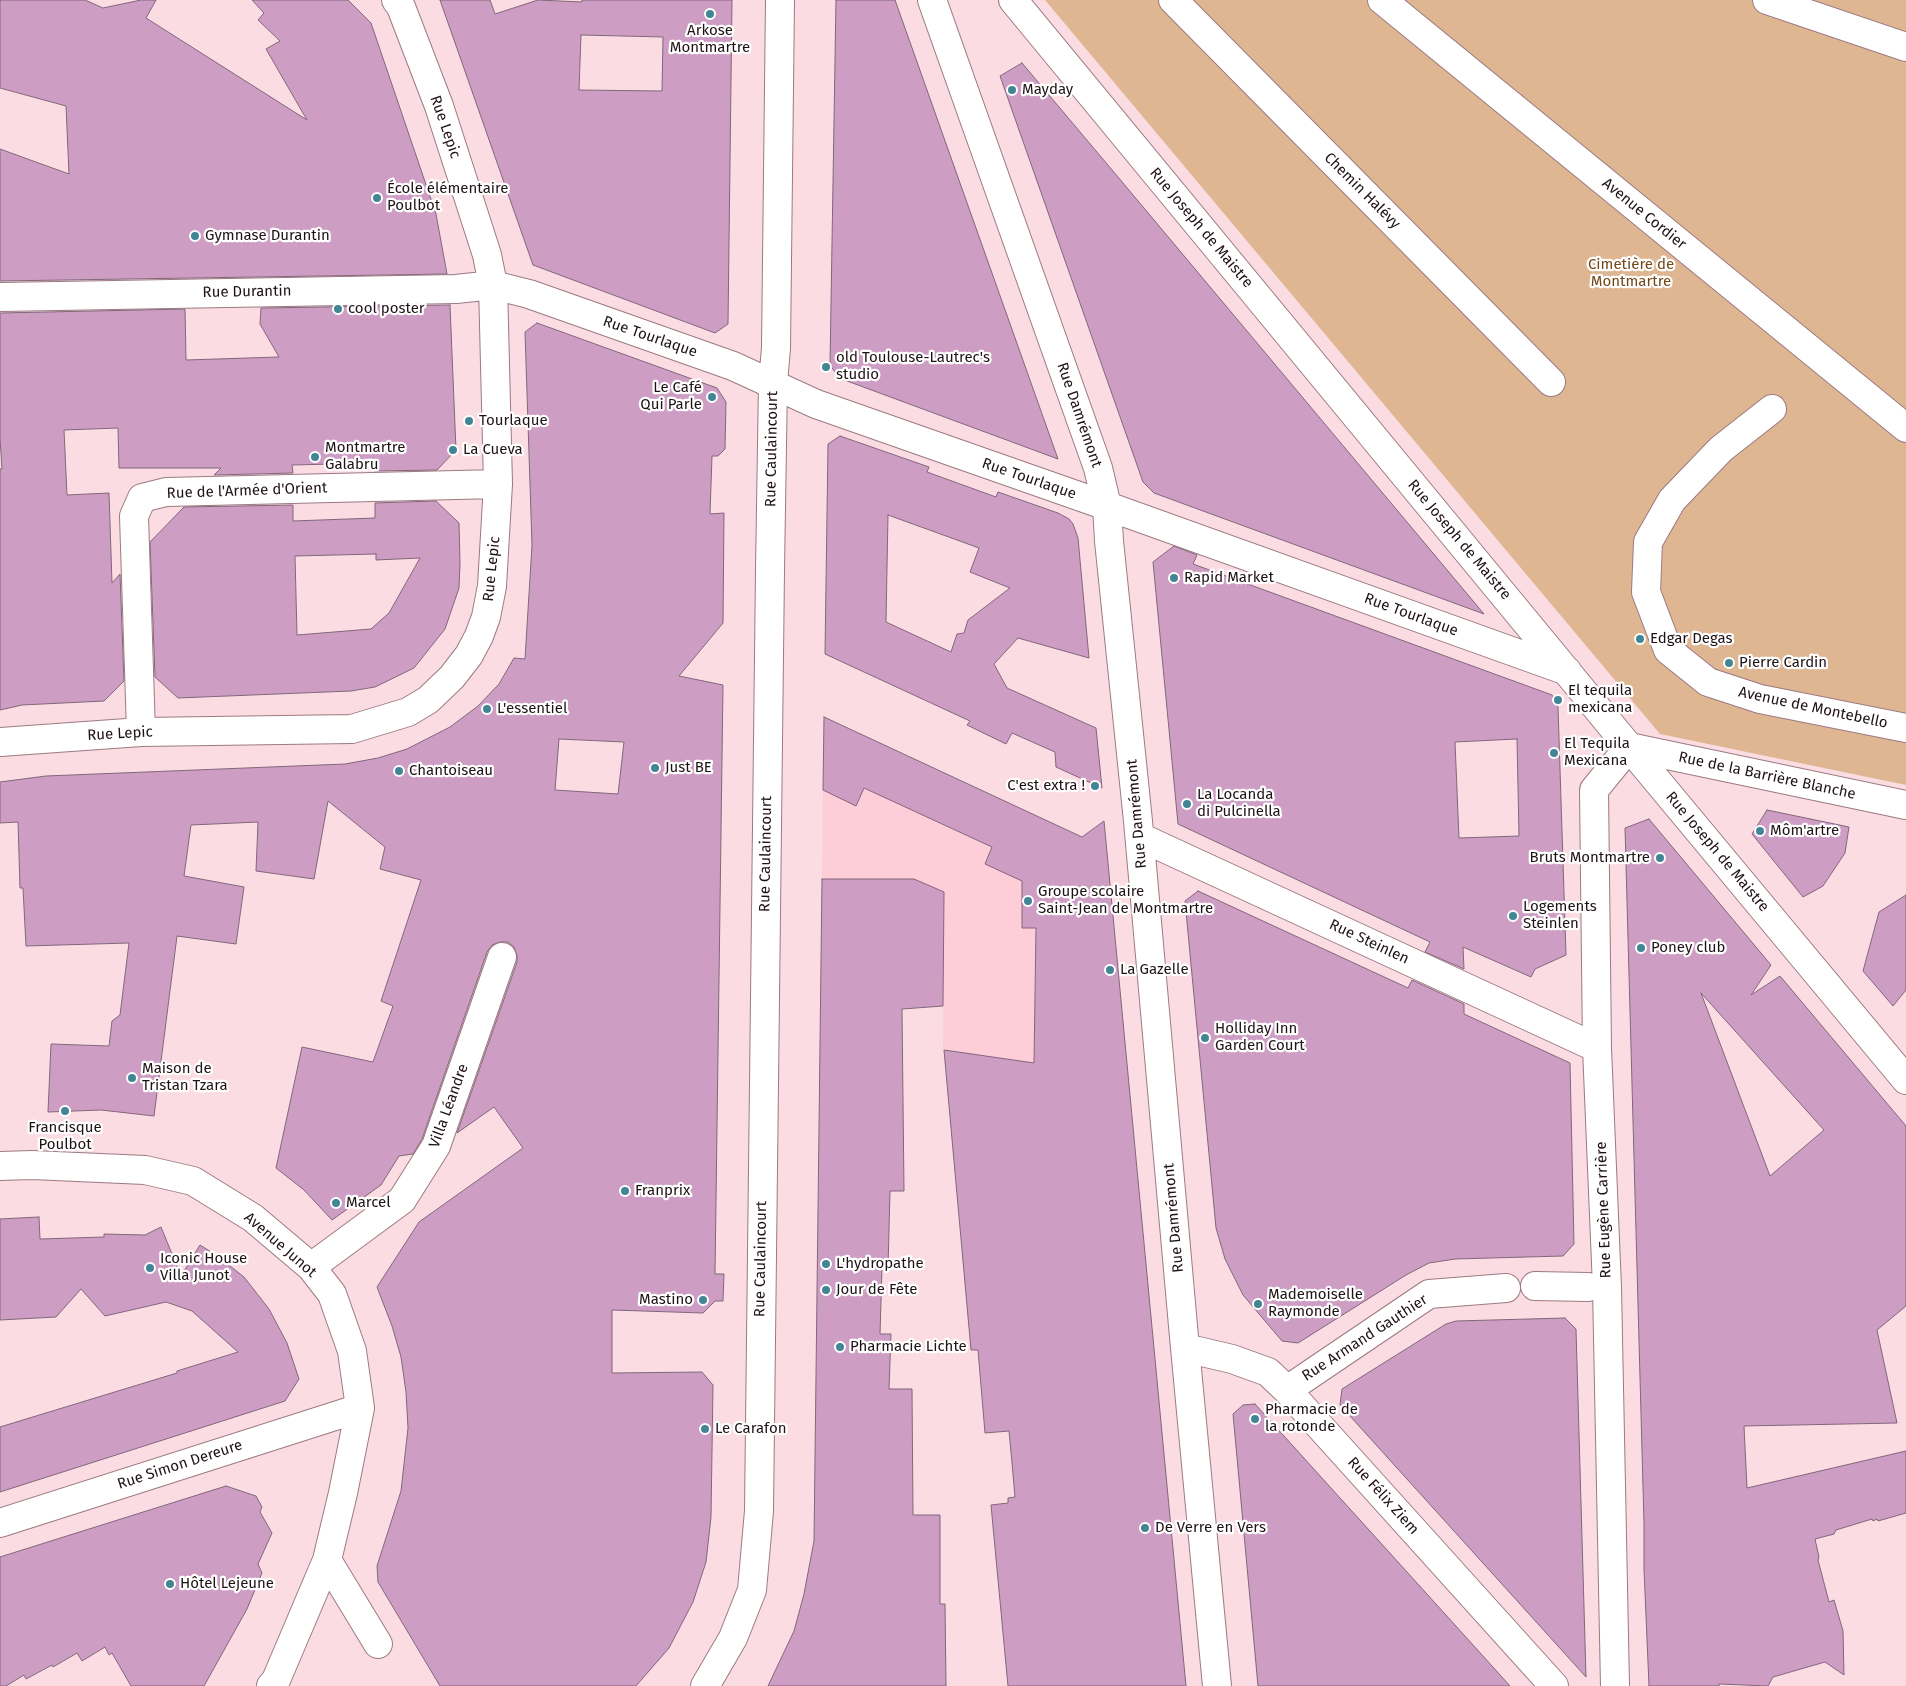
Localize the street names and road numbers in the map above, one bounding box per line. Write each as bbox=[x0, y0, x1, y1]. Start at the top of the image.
street label: Rue Lepic bbox=[426, 93, 464, 161]
street label: Chemin Halévy bbox=[1320, 149, 1404, 233]
street label: Rue Joseph de Maistre bbox=[1145, 164, 1257, 292]
street label: Avenue Cordier bbox=[1598, 175, 1690, 253]
street label: Rue Durantin bbox=[202, 282, 292, 302]
street label: Rue Tourlaque bbox=[600, 312, 700, 362]
street label: Rue Damrémont bbox=[1053, 360, 1105, 470]
street label: Rue Caulaincourt bbox=[762, 391, 782, 507]
street label: Rue Tourlaque bbox=[979, 454, 1079, 504]
street label: Rue Joseph de Maistre bbox=[1403, 476, 1515, 604]
street label: Rue de l'Armée d'Orient bbox=[166, 479, 328, 503]
street label: Rue Lepic bbox=[480, 535, 504, 603]
street label: Rue Tourlaque bbox=[1362, 590, 1460, 640]
street label: Avenue de Montebello bbox=[1737, 683, 1889, 733]
street label: Rue Lepic bbox=[87, 723, 153, 745]
street label: Rue de la Barrière Blanche bbox=[1677, 748, 1857, 804]
street label: Rue Damrémont bbox=[1123, 759, 1151, 869]
street label: Rue Joseph de Maistre bbox=[1661, 788, 1773, 916]
street label: Rue Caulaincourt bbox=[756, 796, 776, 912]
street label: Rue Steinlen bbox=[1326, 916, 1412, 968]
street label: Villa Léandre bbox=[425, 1062, 473, 1150]
street label: Rue Eugène Carrière bbox=[1593, 1141, 1615, 1279]
street label: Rue Damrémont bbox=[1160, 1163, 1188, 1273]
street label: Rue Caulaincourt bbox=[751, 1201, 771, 1317]
street label: Avenue Junot bbox=[240, 1209, 320, 1281]
street label: Rue Armand Gauthier bbox=[1299, 1291, 1431, 1385]
street label: Rue Simon Dereure bbox=[115, 1436, 245, 1494]
street label: Rue Félix Ziem bbox=[1344, 1454, 1422, 1538]

